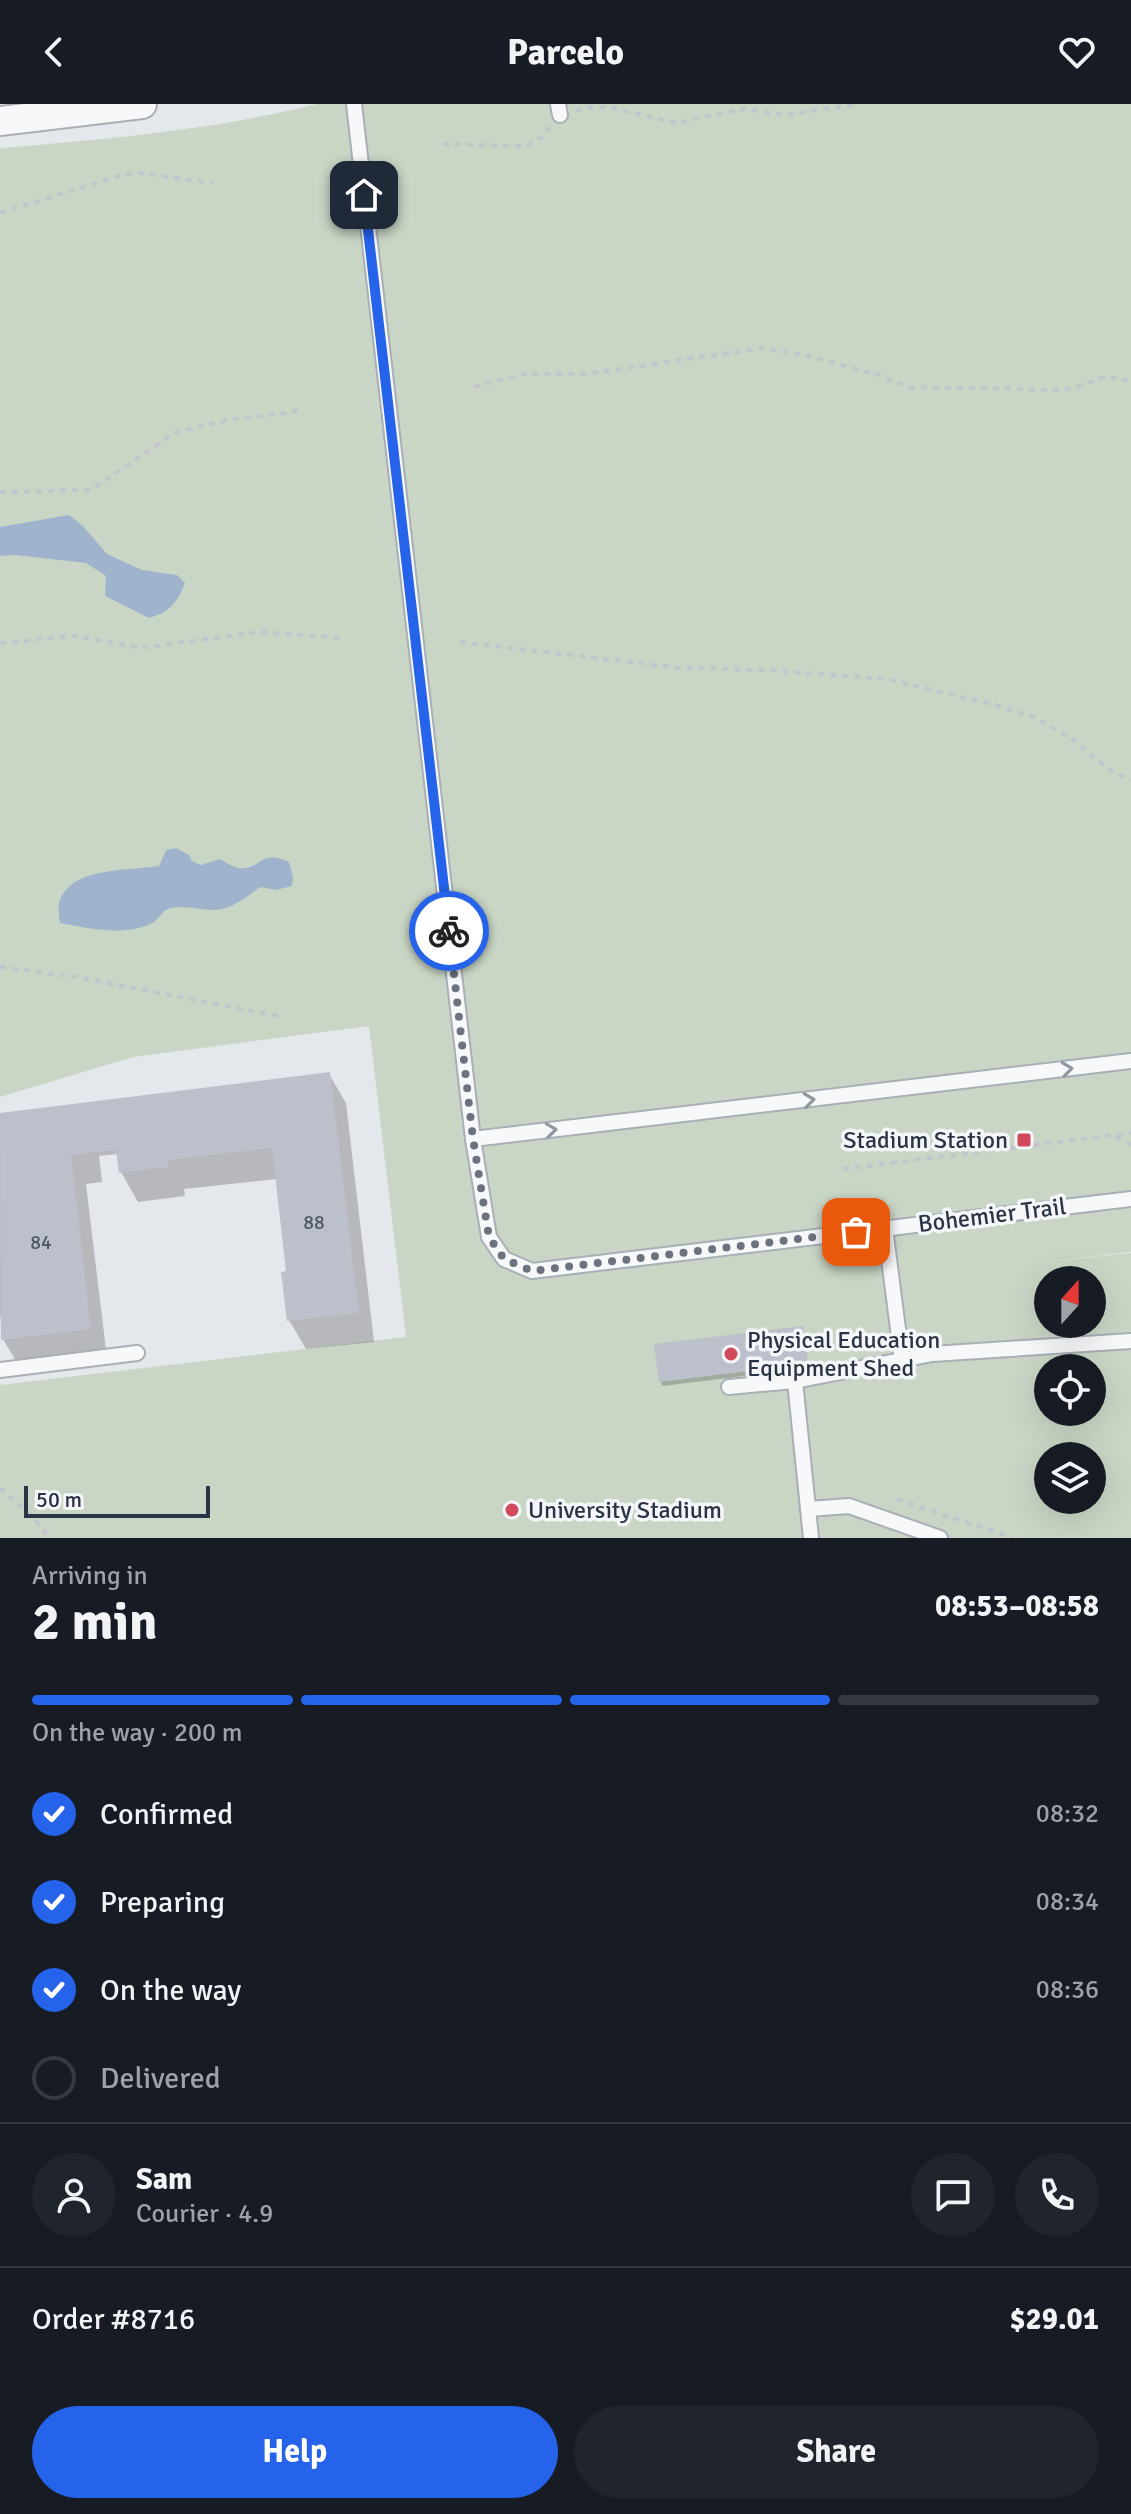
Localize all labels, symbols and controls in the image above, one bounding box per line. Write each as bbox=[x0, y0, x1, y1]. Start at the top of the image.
icon: back bbox=[32, 30, 76, 74]
text: Parcelo bbox=[507, 30, 624, 75]
icon: heart bbox=[1055, 30, 1099, 74]
pin bbox=[330, 161, 398, 229]
icon: home bbox=[342, 173, 386, 217]
courier bbox=[409, 891, 489, 971]
icon: bike bbox=[427, 909, 471, 953]
one-way arrow bbox=[1061, 1060, 1074, 1077]
one-way arrow bbox=[803, 1091, 816, 1108]
one-way arrow bbox=[545, 1122, 558, 1139]
place label: Stadium Station bbox=[843, 1125, 1008, 1155]
marker: Stadium Station bbox=[1015, 1131, 1033, 1149]
street label: Bohemier Trail bbox=[916, 1191, 1068, 1239]
pin bbox=[822, 1198, 890, 1266]
house number: 88 bbox=[303, 1210, 325, 1235]
icon: bag bbox=[834, 1210, 878, 1254]
house number: 84 bbox=[30, 1230, 52, 1255]
north arrow bbox=[1034, 1266, 1106, 1338]
map controls bbox=[1034, 1266, 1106, 1514]
place label: Physical Education Equipment Shed bbox=[747, 1325, 940, 1383]
marker: Physical Education Equipment Shed bbox=[722, 1345, 740, 1363]
button: locate bbox=[1034, 1354, 1106, 1426]
button: layers bbox=[1034, 1442, 1106, 1514]
scale bar bbox=[24, 1482, 210, 1518]
text: 50 m bbox=[36, 1486, 82, 1513]
place label: University Stadium bbox=[528, 1495, 722, 1525]
marker: University Stadium bbox=[503, 1501, 521, 1519]
text: Arriving in bbox=[32, 1560, 148, 1592]
text: 08:53–08:58 bbox=[935, 1588, 1099, 1625]
text: 2 min bbox=[32, 1590, 158, 1654]
text: On the way · 200 m bbox=[32, 1717, 242, 1749]
icon: check bbox=[32, 1792, 76, 1836]
text: Confirmed bbox=[100, 1796, 233, 1833]
text: 08:32 bbox=[1036, 1798, 1099, 1830]
icon: check bbox=[32, 1880, 76, 1924]
text: Preparing bbox=[100, 1884, 225, 1921]
text: 08:34 bbox=[1036, 1886, 1099, 1918]
icon: check bbox=[32, 1968, 76, 2012]
text: On the way bbox=[100, 1972, 241, 2009]
text: 08:36 bbox=[1036, 1974, 1099, 2006]
text: Delivered bbox=[100, 2060, 221, 2097]
button: person bbox=[32, 2153, 116, 2237]
button: chat bbox=[911, 2153, 995, 2237]
button: phone bbox=[1015, 2153, 1099, 2237]
text: Sam bbox=[136, 2161, 192, 2198]
text: Courier · 4.9 bbox=[136, 2198, 273, 2230]
text: Order #8716 bbox=[32, 2301, 195, 2338]
text: $29.01 bbox=[1009, 2301, 1099, 2338]
button: Help bbox=[32, 2406, 558, 2498]
button: Share bbox=[574, 2406, 1099, 2498]

